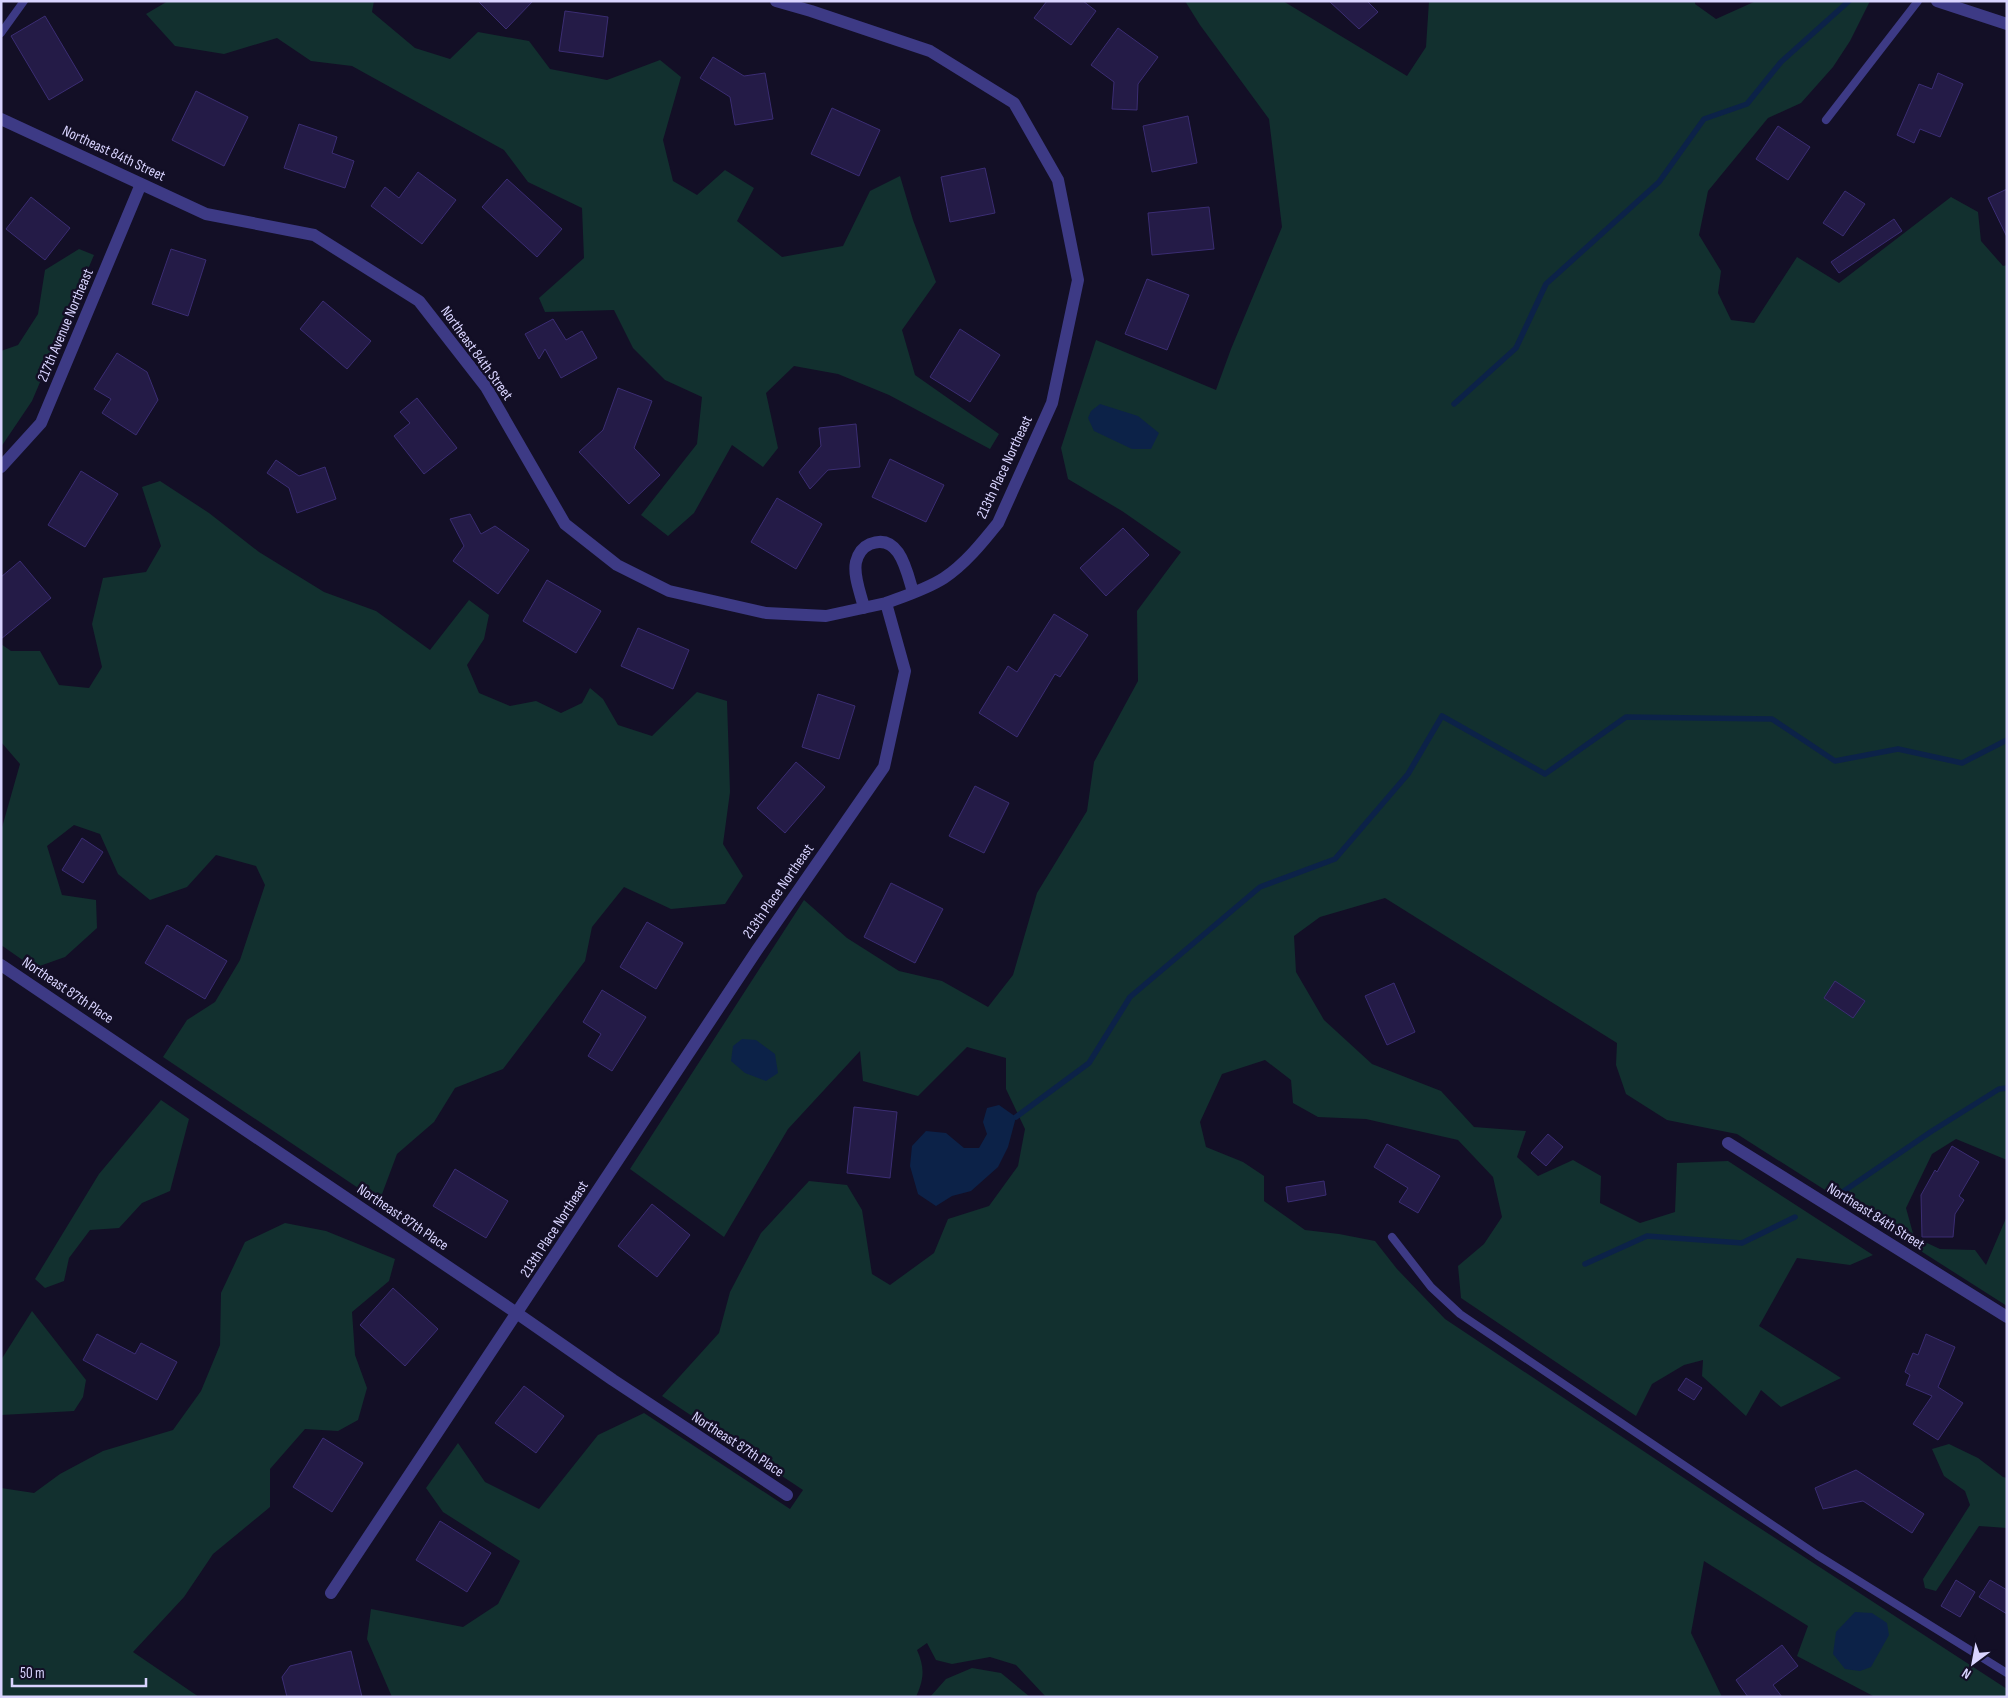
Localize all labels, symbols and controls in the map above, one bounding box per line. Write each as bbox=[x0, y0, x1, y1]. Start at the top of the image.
street label: Northeast 84th Street bbox=[59, 121, 169, 186]
street label: 217th Avenue Northeast bbox=[33, 265, 98, 385]
street label: Northeast 84th Street bbox=[436, 303, 517, 404]
street label: 213th Place Northeast bbox=[972, 412, 1037, 522]
street label: 213th Place Northeast bbox=[739, 840, 818, 942]
street label: Northeast 87th Place bbox=[18, 953, 117, 1028]
street label: 213th Place Northeast bbox=[516, 1177, 593, 1281]
street label: Northeast 84th Street bbox=[1823, 1179, 1928, 1254]
street label: Northeast 87th Place bbox=[353, 1180, 452, 1255]
street label: Northeast 87th Place bbox=[688, 1407, 788, 1481]
north arrow bbox=[1948, 1638, 1998, 1688]
scale bar bbox=[12, 1656, 146, 1688]
text: 50 m bbox=[20, 1664, 45, 1683]
text: N bbox=[1959, 1664, 1974, 1683]

